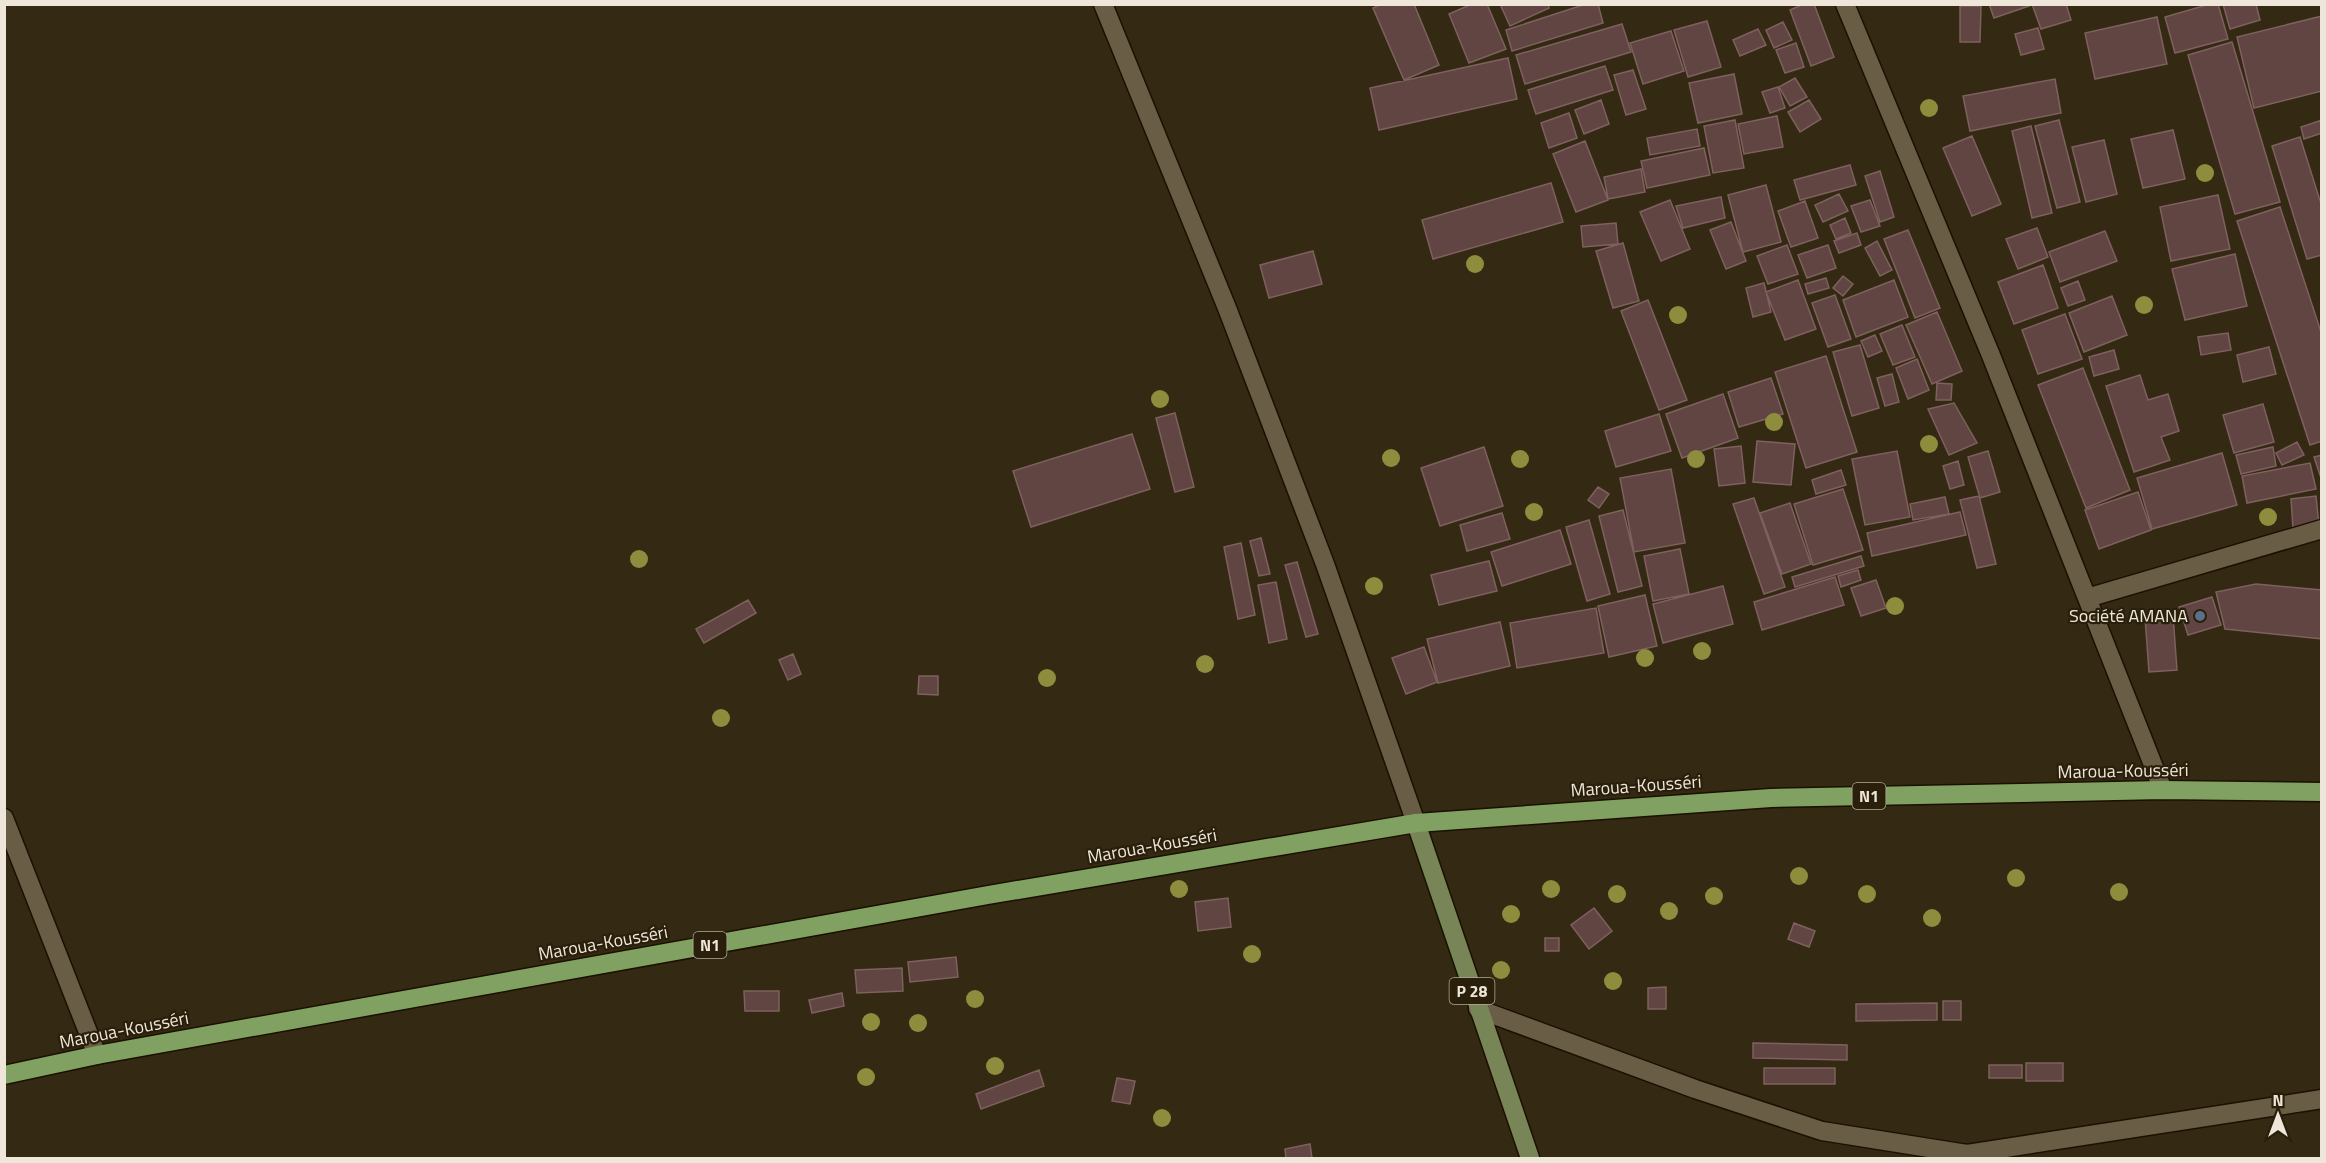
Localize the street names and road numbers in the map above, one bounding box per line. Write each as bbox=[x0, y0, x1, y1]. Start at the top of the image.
street label: Maroua-Kousséri bbox=[2057, 756, 2189, 785]
street label: Maroua-Kousséri bbox=[1570, 767, 1702, 804]
road number: N1 bbox=[1852, 783, 1886, 809]
street label: Maroua-Kousséri bbox=[1085, 821, 1219, 870]
street label: Maroua-Kousséri bbox=[536, 918, 670, 967]
road number: N1 bbox=[694, 932, 726, 958]
road number: P 28 bbox=[1450, 978, 1494, 1004]
street label: Maroua-Kousséri bbox=[57, 1004, 191, 1055]

